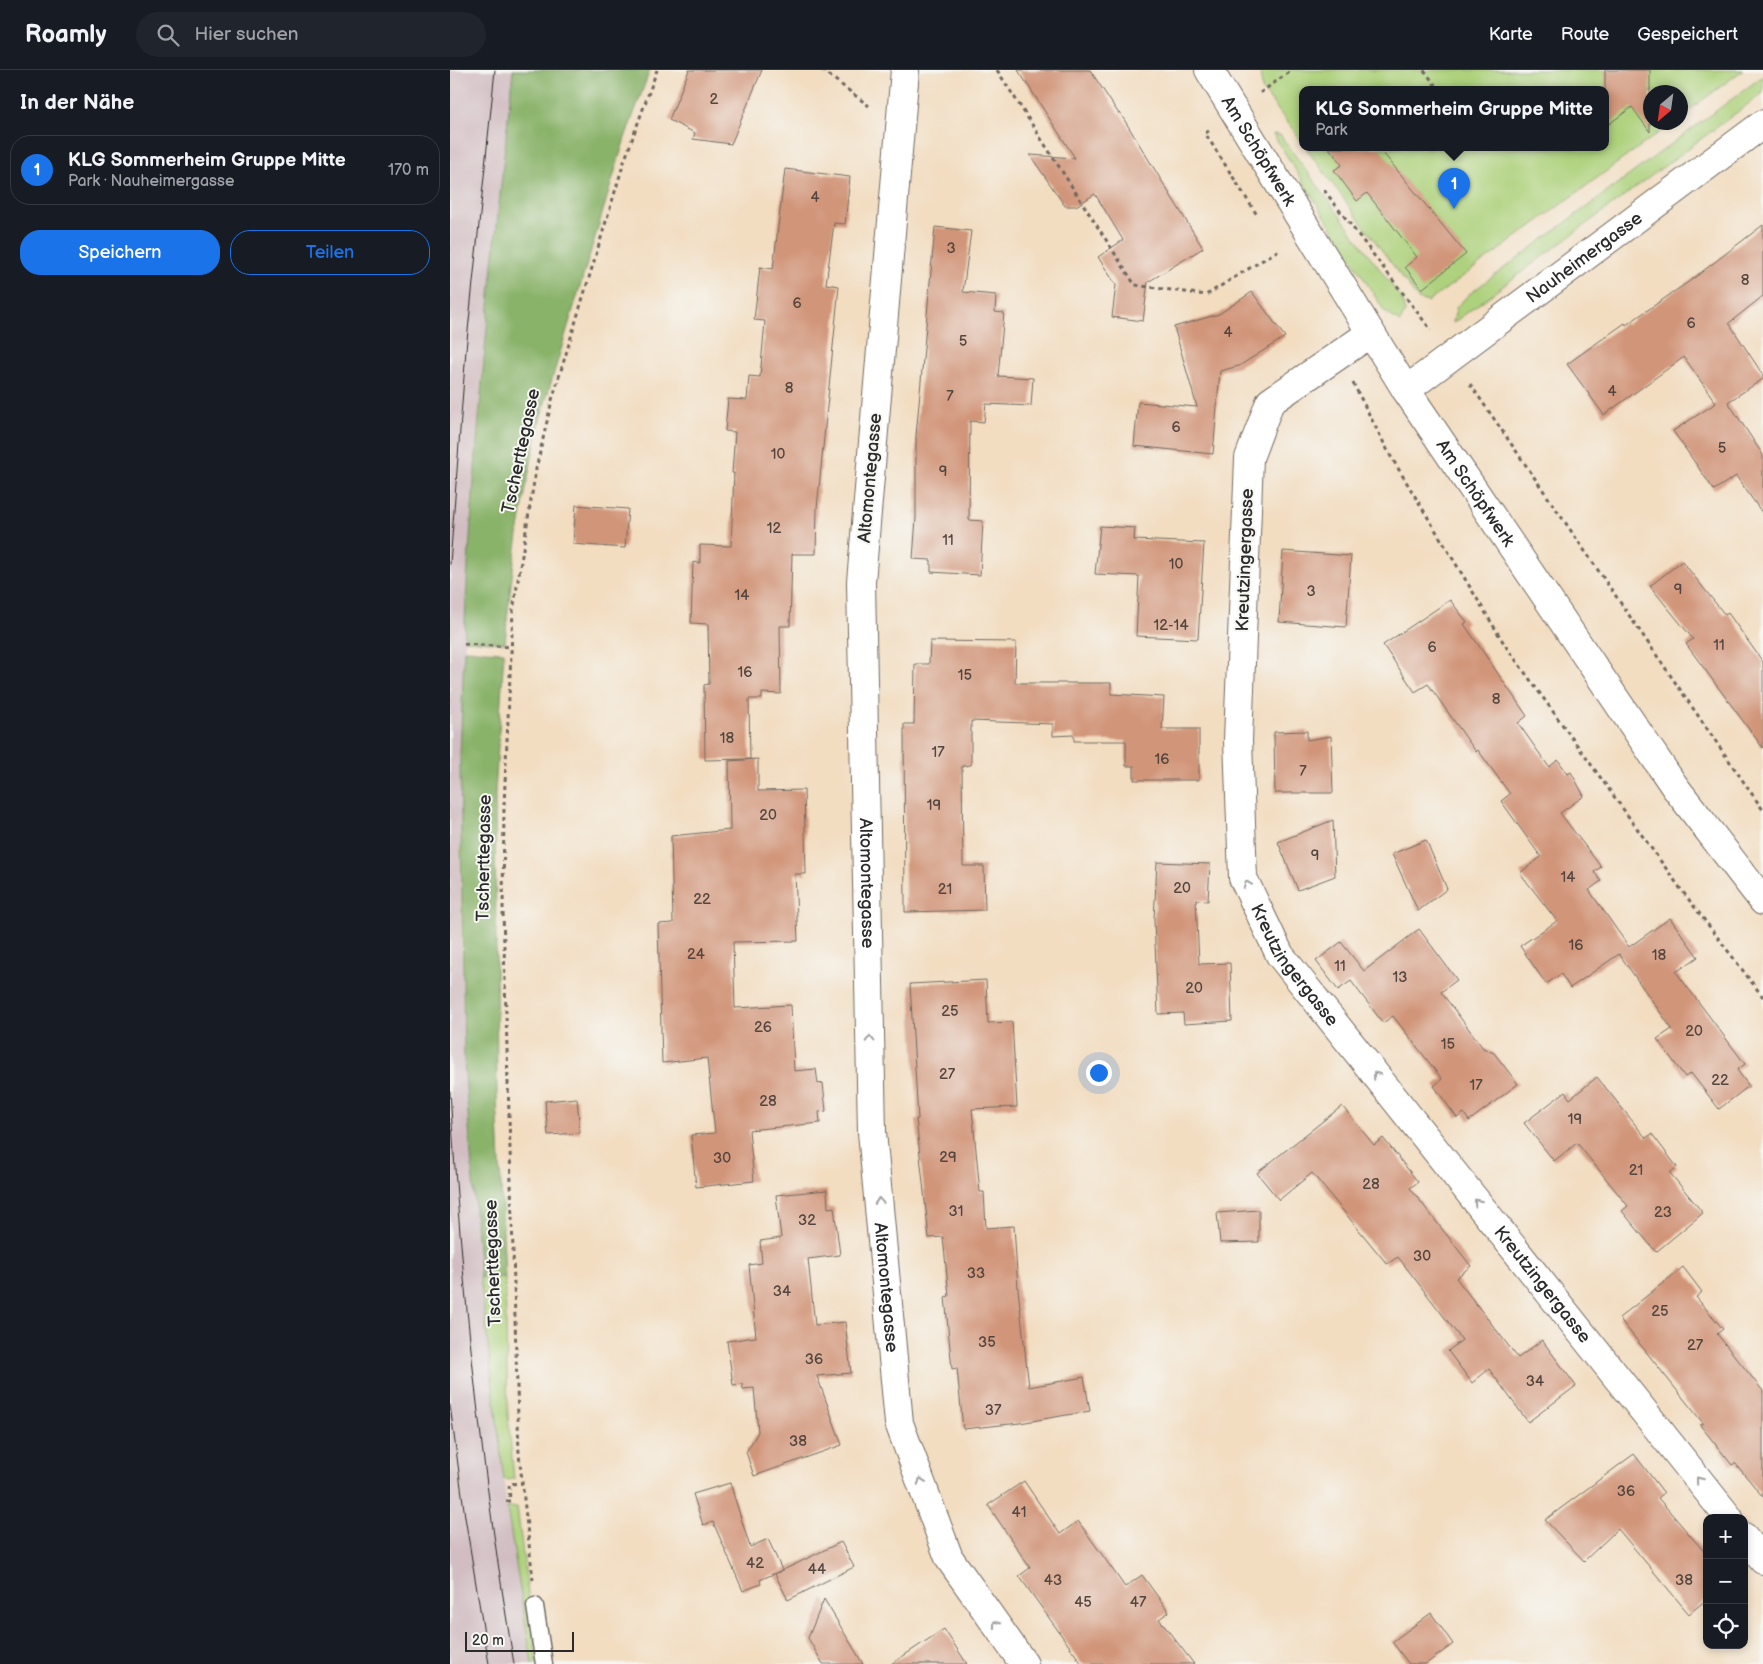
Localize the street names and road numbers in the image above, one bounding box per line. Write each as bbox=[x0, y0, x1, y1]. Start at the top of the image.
street label: Am Schöpfwerk bbox=[1217, 92, 1301, 210]
street label: Nauheimergasse bbox=[1522, 207, 1646, 307]
street label: Tscherttegasse bbox=[498, 386, 545, 515]
street label: Altomontegasse bbox=[854, 412, 886, 544]
street label: Am Schöpfwerk bbox=[1432, 435, 1519, 551]
street label: Kreutzingergasse bbox=[1232, 488, 1258, 632]
street label: Tscherttegasse bbox=[472, 794, 496, 922]
street label: Altomontegasse bbox=[855, 818, 879, 949]
street label: Kreutzingergasse bbox=[1246, 900, 1343, 1030]
street label: Tscherttegasse bbox=[480, 1199, 506, 1327]
street label: Altomontegasse bbox=[870, 1221, 903, 1354]
street label: Kreutzingergasse bbox=[1490, 1222, 1596, 1347]

